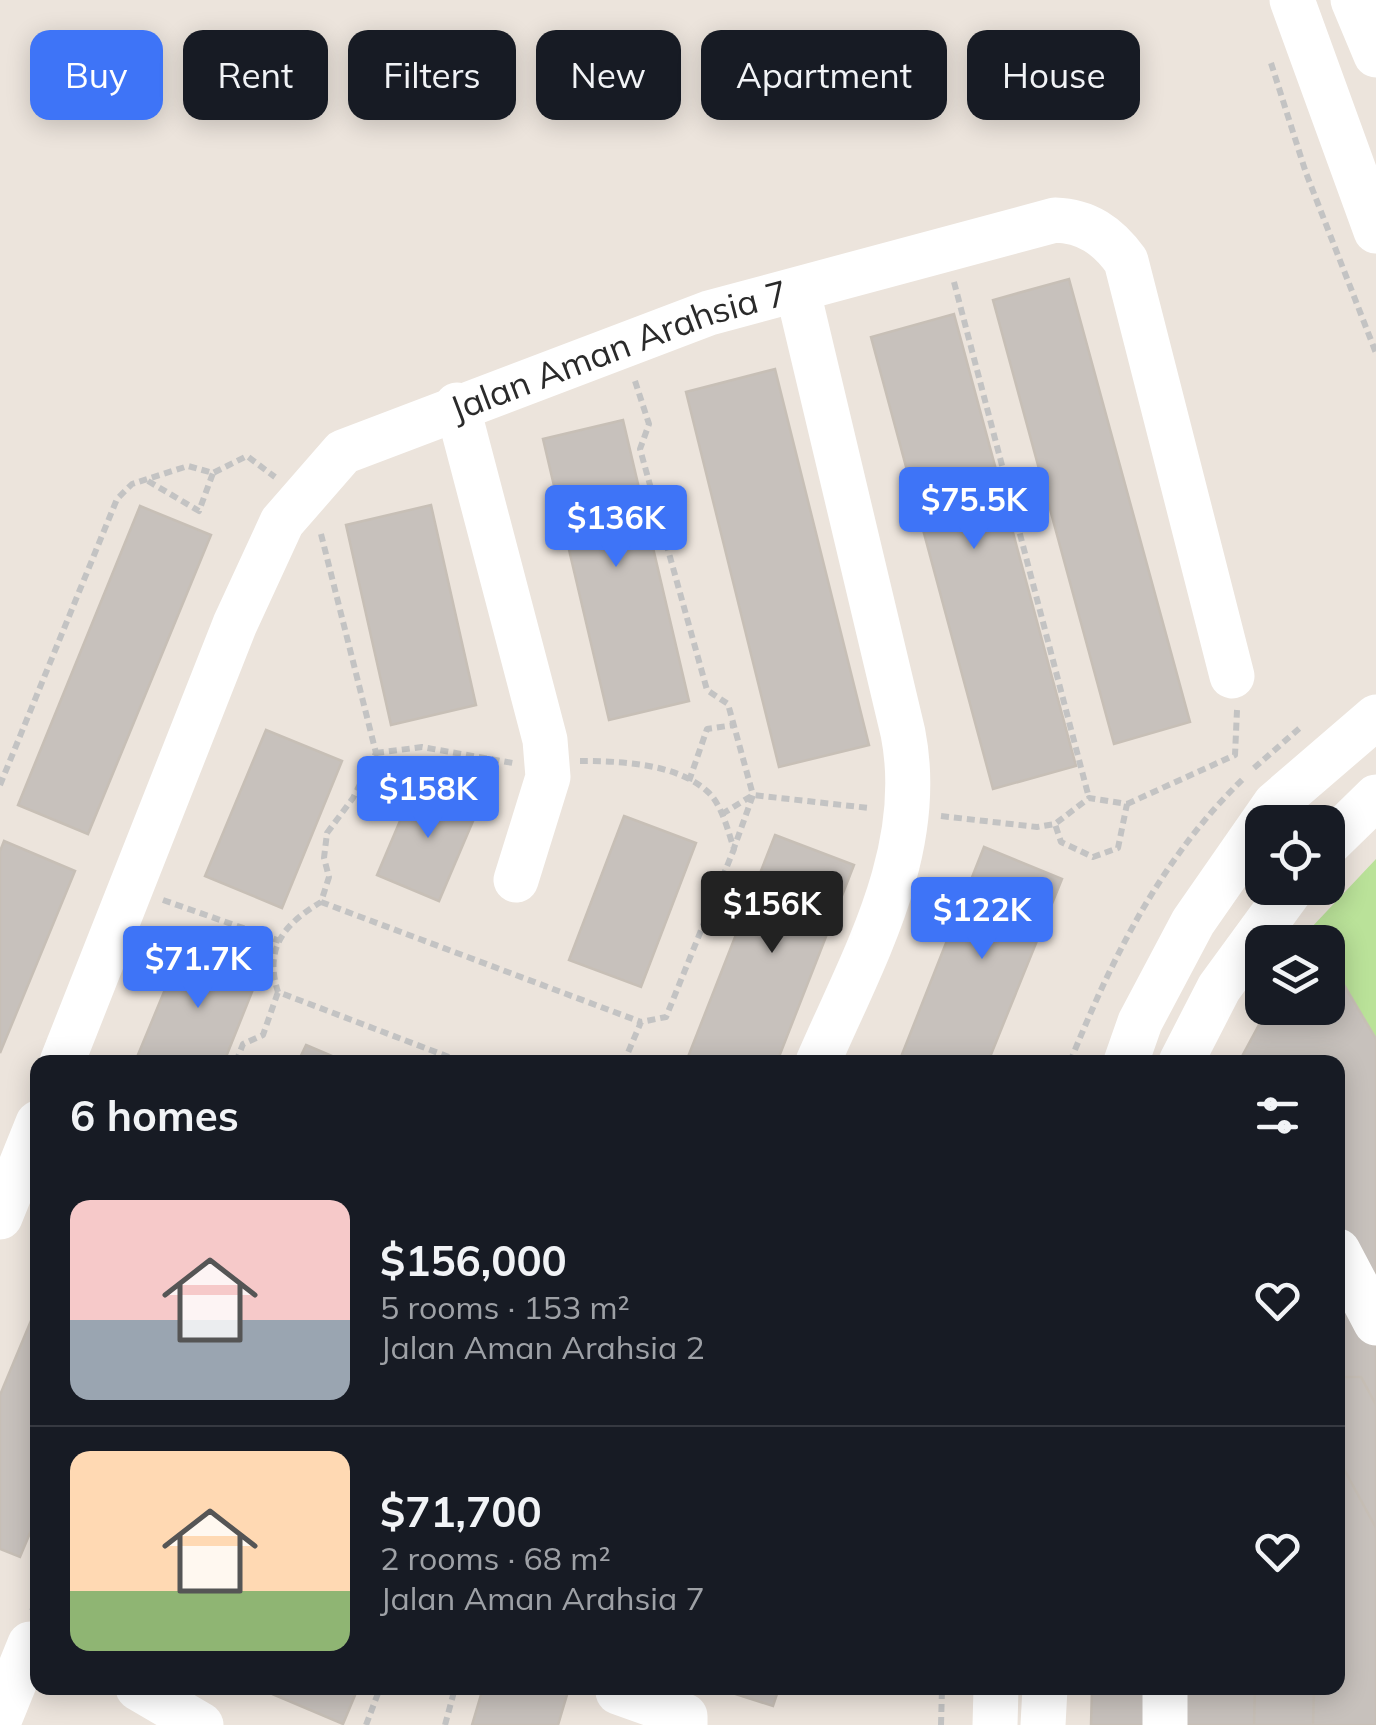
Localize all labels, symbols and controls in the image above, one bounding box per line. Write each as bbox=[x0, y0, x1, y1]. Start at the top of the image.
chip: Buy bbox=[30, 30, 163, 120]
chip: Rent bbox=[183, 30, 328, 120]
chip: Filters bbox=[348, 30, 516, 120]
chip: New bbox=[536, 30, 681, 120]
chip: Apartment bbox=[701, 30, 947, 120]
chip: House bbox=[967, 30, 1140, 120]
street label: Jalan Aman Arahsia 7 bbox=[443, 270, 792, 430]
pin: $75.5K bbox=[893, 467, 1055, 552]
text: $75.5K bbox=[921, 479, 1027, 519]
pin: $136K bbox=[546, 485, 686, 570]
text: $136K bbox=[567, 497, 665, 537]
pin: $158K bbox=[358, 756, 498, 841]
text: $158K bbox=[379, 768, 477, 808]
map controls bbox=[1245, 805, 1345, 1025]
button: locate bbox=[1245, 805, 1345, 905]
pin: $156K bbox=[702, 871, 842, 956]
pin: $122K bbox=[912, 877, 1052, 962]
text: $156K bbox=[723, 883, 821, 923]
text: $122K bbox=[933, 889, 1031, 929]
button: layers bbox=[1245, 925, 1345, 1025]
pin: $71.7K bbox=[117, 926, 279, 1011]
text: $71.7K bbox=[145, 938, 251, 978]
icon: filters bbox=[1250, 1088, 1305, 1143]
text: 6 homes bbox=[70, 1089, 239, 1142]
text: $156,000 bbox=[380, 1234, 567, 1287]
icon: home bbox=[150, 1240, 270, 1360]
icon: heart bbox=[1250, 1273, 1305, 1328]
text: 5 rooms · 153 m² bbox=[380, 1287, 630, 1327]
text: Jalan Aman Arahsia 2 bbox=[380, 1327, 705, 1367]
text: $71,700 bbox=[380, 1485, 542, 1538]
icon: home bbox=[150, 1491, 270, 1611]
icon: heart bbox=[1250, 1524, 1305, 1579]
text: 2 rooms · 68 m² bbox=[380, 1538, 611, 1578]
text: Jalan Aman Arahsia 7 bbox=[380, 1578, 705, 1618]

